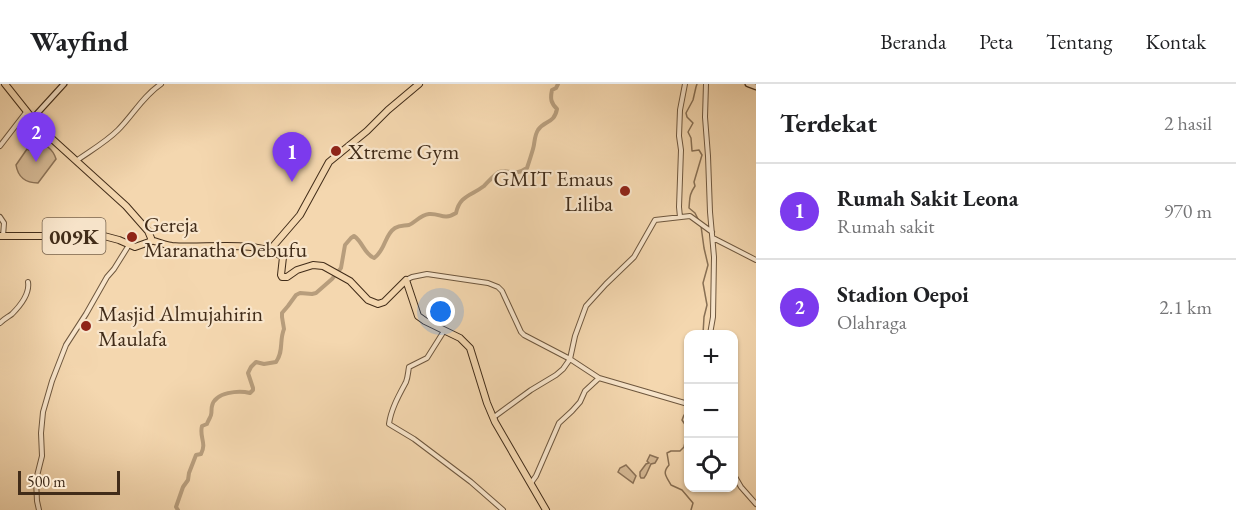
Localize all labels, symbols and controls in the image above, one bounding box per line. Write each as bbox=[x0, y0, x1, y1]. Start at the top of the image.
text: Wayfind bbox=[30, 23, 128, 59]
text: Beranda bbox=[880, 28, 946, 55]
text: Peta bbox=[979, 28, 1013, 55]
text: Tentang bbox=[1046, 28, 1112, 55]
text: Kontak bbox=[1145, 28, 1206, 55]
text: Terdekat bbox=[780, 106, 877, 140]
text: 2 hasil bbox=[1164, 110, 1212, 136]
pin: 2 bbox=[16, 112, 56, 162]
pin: 1 bbox=[272, 132, 312, 182]
place label: Xtreme Gym bbox=[347, 137, 459, 166]
marker: Xtreme Gym bbox=[329, 144, 343, 158]
place label: GMIT Emaus Liliba bbox=[494, 164, 613, 218]
marker: GMIT Emaus Liliba bbox=[618, 184, 632, 198]
text: Rumah Sakit Leona bbox=[837, 184, 1018, 213]
text: 1 bbox=[794, 198, 805, 224]
text: 970 m bbox=[1164, 198, 1212, 224]
place label: Gereja Maranatha Oebufu bbox=[144, 210, 307, 264]
text: Rumah sakit bbox=[837, 213, 935, 239]
road number: 009K bbox=[42, 218, 106, 254]
marker: Gereja Maranatha Oebufu bbox=[125, 230, 139, 244]
text: Stadion Oepoi bbox=[837, 280, 969, 309]
text: 2 bbox=[794, 294, 805, 320]
text: 2.1 km bbox=[1159, 294, 1212, 320]
your location bbox=[426, 297, 455, 326]
place label: Masjid Almujahirin Maulafa bbox=[98, 299, 264, 353]
text: Olahraga bbox=[837, 309, 907, 335]
marker: Masjid Almujahirin Maulafa bbox=[79, 319, 93, 333]
map controls bbox=[684, 330, 738, 492]
button: + bbox=[684, 330, 738, 384]
button: − bbox=[684, 384, 738, 438]
button: locate bbox=[684, 438, 738, 492]
scale bar bbox=[18, 468, 120, 496]
text: 500 m bbox=[27, 471, 66, 492]

